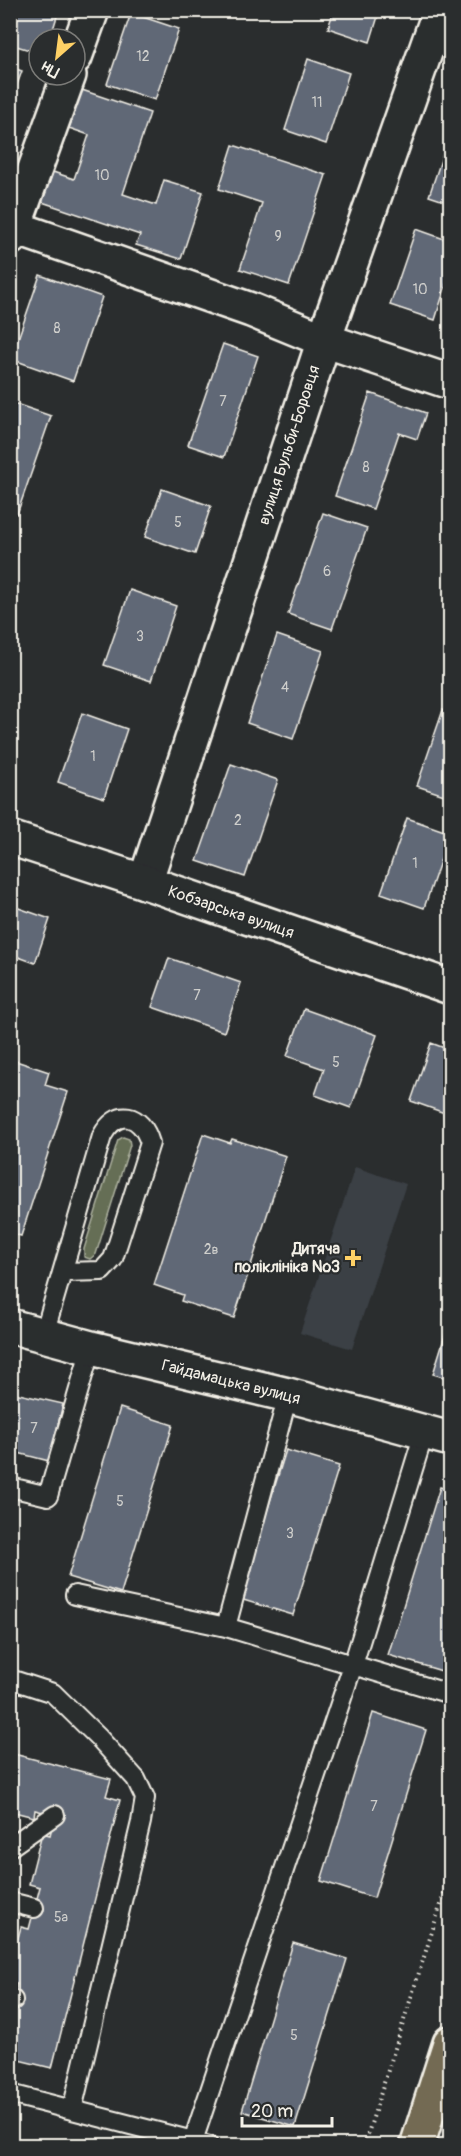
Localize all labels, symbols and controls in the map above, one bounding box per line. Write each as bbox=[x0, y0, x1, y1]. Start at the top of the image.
north arrow bbox=[27, 27, 87, 87]
house number: 12 bbox=[136, 48, 150, 65]
text: Пн bbox=[38, 56, 63, 82]
house number: 11 bbox=[312, 94, 322, 111]
house number: 10 bbox=[94, 167, 110, 184]
house number: 9 bbox=[274, 228, 282, 245]
house number: 10 bbox=[412, 281, 428, 298]
house number: 8 bbox=[53, 320, 61, 337]
street label: вулиця Бульби-Боровця bbox=[254, 363, 324, 527]
house number: 7 bbox=[219, 393, 227, 410]
house number: 8 bbox=[362, 459, 370, 476]
house number: 5 bbox=[174, 514, 182, 531]
house number: 6 bbox=[323, 563, 331, 580]
house number: 3 bbox=[136, 628, 144, 645]
house number: 4 bbox=[281, 679, 289, 696]
house number: 1 bbox=[90, 748, 96, 765]
house number: 2 bbox=[234, 812, 242, 829]
house number: 1 bbox=[412, 855, 418, 872]
street label: Кобзарська вулиця bbox=[165, 881, 297, 943]
house number: 7 bbox=[193, 987, 201, 1004]
house number: 5 bbox=[332, 1054, 340, 1071]
place label: Дитяча поліклініка №3 bbox=[234, 1239, 341, 1277]
house number: 2в bbox=[204, 1241, 218, 1258]
marker: Дитяча поліклініка №3 bbox=[344, 1249, 362, 1267]
street label: Гайдамацька вулиця bbox=[160, 1355, 302, 1409]
house number: 7 bbox=[30, 1420, 38, 1437]
house number: 5 bbox=[116, 1493, 124, 1510]
house number: 3 bbox=[286, 1525, 294, 1542]
house number: 7 bbox=[370, 1798, 378, 1815]
house number: 5а bbox=[54, 1909, 68, 1926]
house number: 5 bbox=[290, 2027, 298, 2044]
scale bar bbox=[242, 2090, 332, 2128]
text: 20 m bbox=[251, 2100, 293, 2123]

